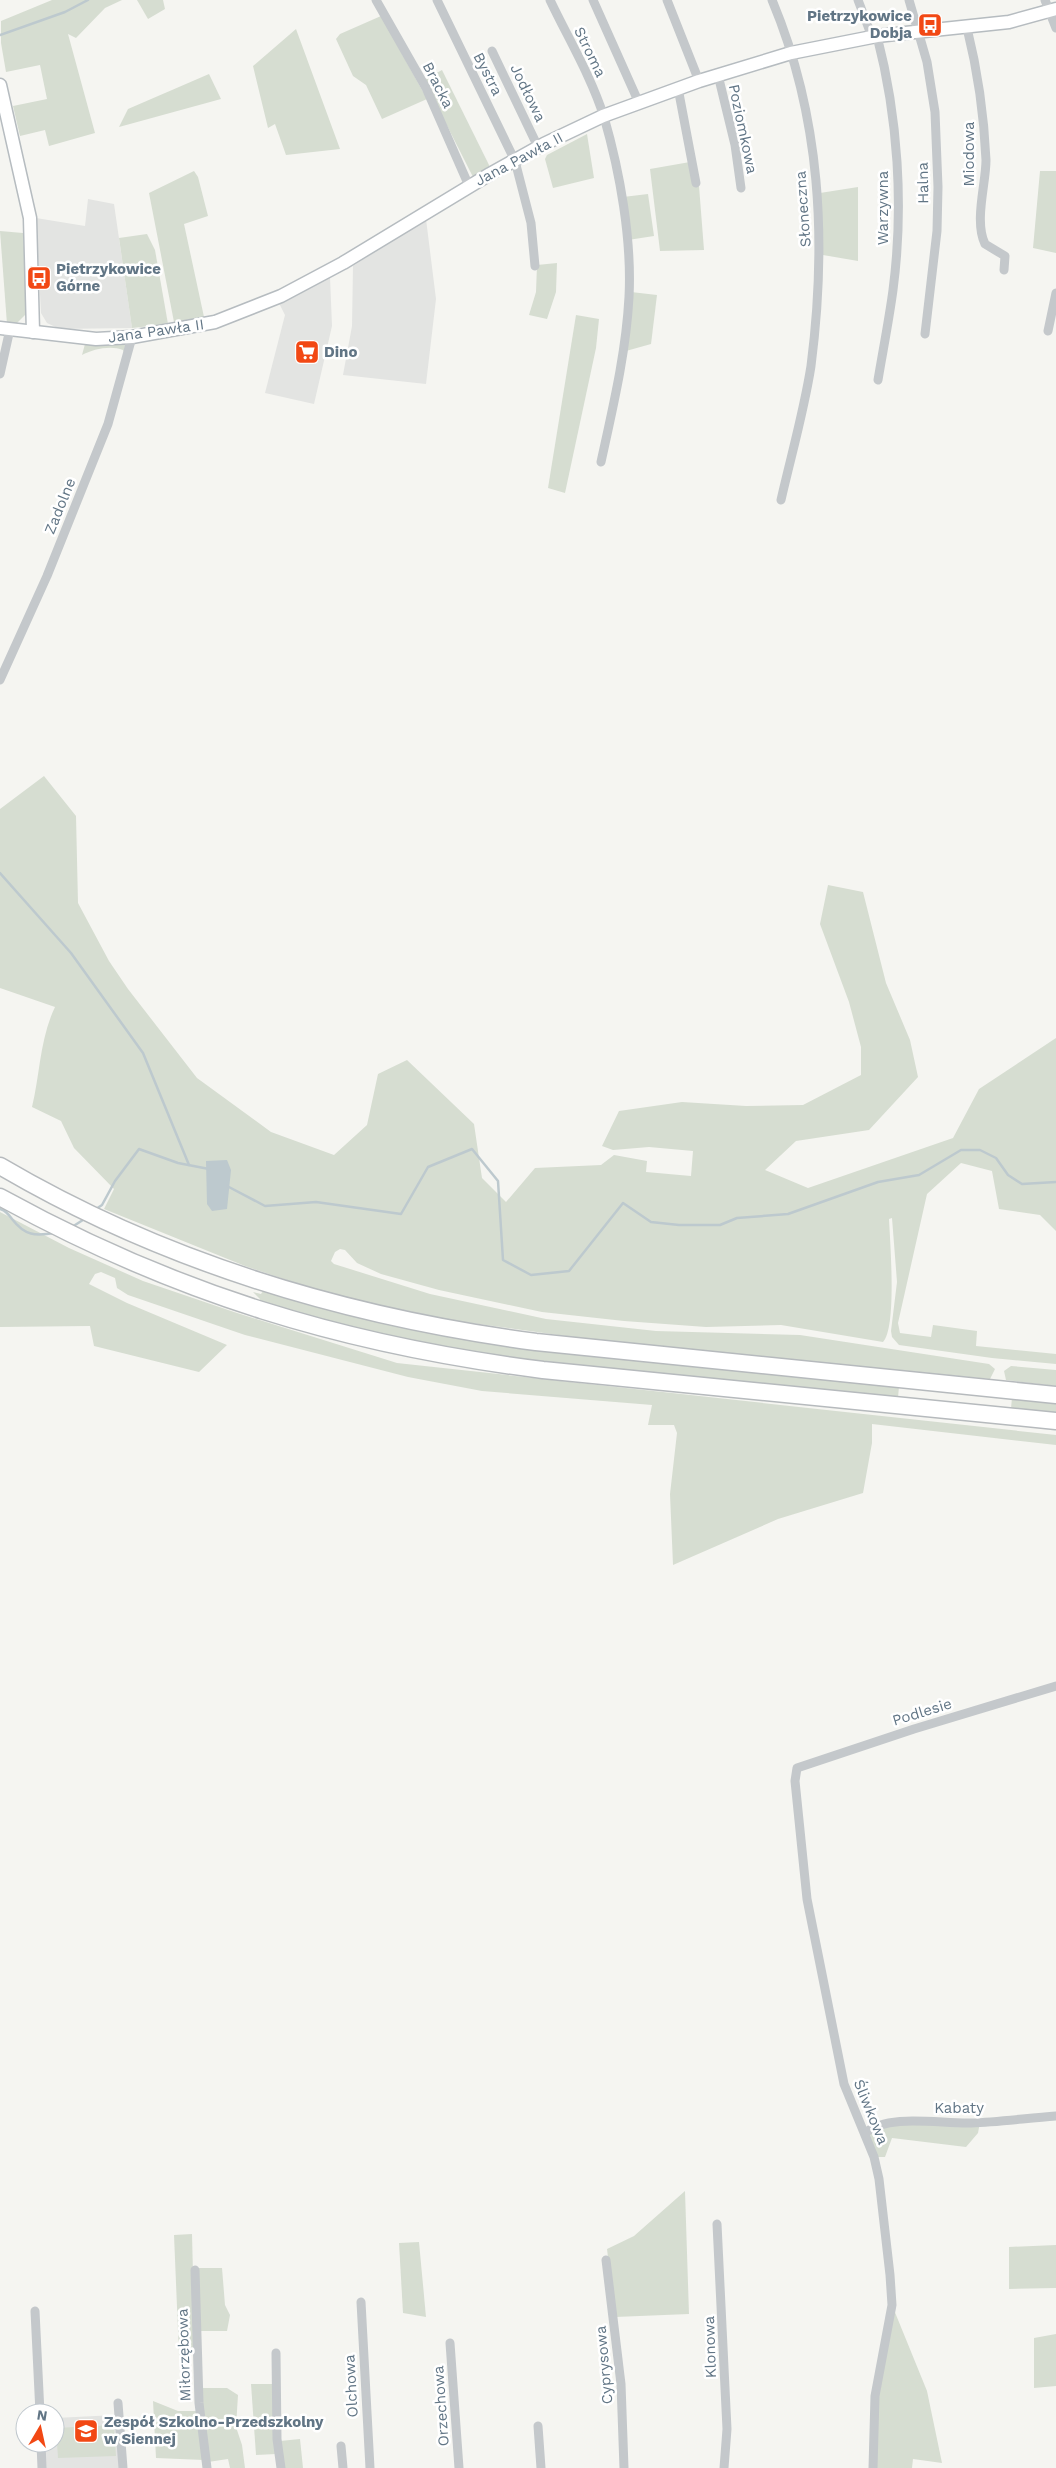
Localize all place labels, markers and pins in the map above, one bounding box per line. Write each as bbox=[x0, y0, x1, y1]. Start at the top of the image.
place label: Pietrzykowice Dobja bbox=[807, 7, 912, 42]
bus stop icon: Pietrzykowice Dobja bbox=[917, 12, 943, 38]
place label: Pietrzykowice Górne bbox=[56, 260, 161, 295]
bus stop icon: Pietrzykowice Górne bbox=[26, 265, 52, 291]
supermarket icon: Dino bbox=[294, 339, 320, 365]
place label: Dino bbox=[324, 343, 357, 361]
place label: Zespół Szkolno-Przedszkolny w Siennej bbox=[104, 2413, 324, 2448]
school or university icon: Zespół Szkolno-Przedszkolny w Siennej bbox=[73, 2418, 99, 2444]

